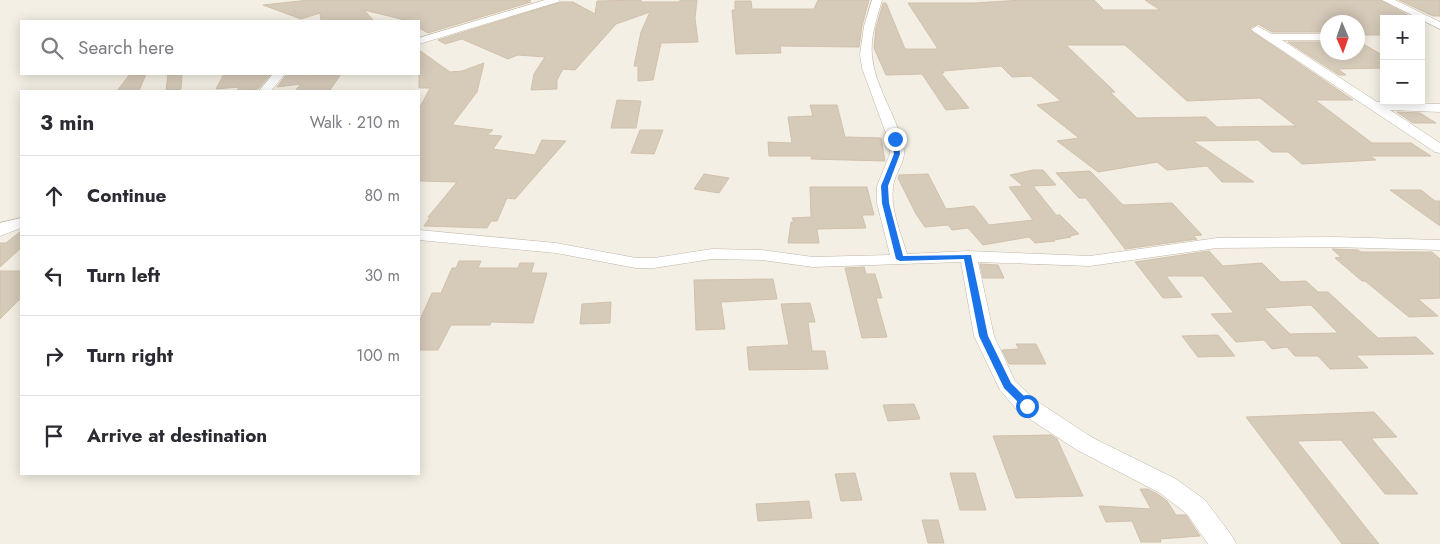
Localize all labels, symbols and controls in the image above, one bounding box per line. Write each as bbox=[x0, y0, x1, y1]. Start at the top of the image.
north arrow bbox=[1320, 15, 1365, 60]
map controls bbox=[1380, 15, 1425, 105]
button: + bbox=[1380, 15, 1425, 60]
search box bbox=[20, 20, 420, 75]
icon: search bbox=[38, 34, 66, 62]
text: Search here bbox=[78, 34, 174, 61]
button: − bbox=[1380, 60, 1425, 105]
text: 3 min bbox=[40, 108, 94, 138]
text: Walk · 210 m bbox=[310, 111, 400, 134]
route end bbox=[884, 128, 907, 151]
icon: ahead bbox=[40, 182, 68, 210]
text: Continue bbox=[87, 182, 166, 209]
text: 80 m bbox=[364, 184, 400, 207]
icon: left bbox=[40, 262, 68, 290]
text: Turn left bbox=[87, 262, 160, 289]
text: 30 m bbox=[364, 264, 400, 287]
icon: right bbox=[40, 342, 68, 370]
text: Turn right bbox=[87, 342, 173, 369]
text: 100 m bbox=[356, 344, 400, 367]
route start bbox=[1016, 395, 1039, 418]
icon: arrive bbox=[40, 422, 68, 450]
text: Arrive at destination bbox=[87, 422, 267, 449]

